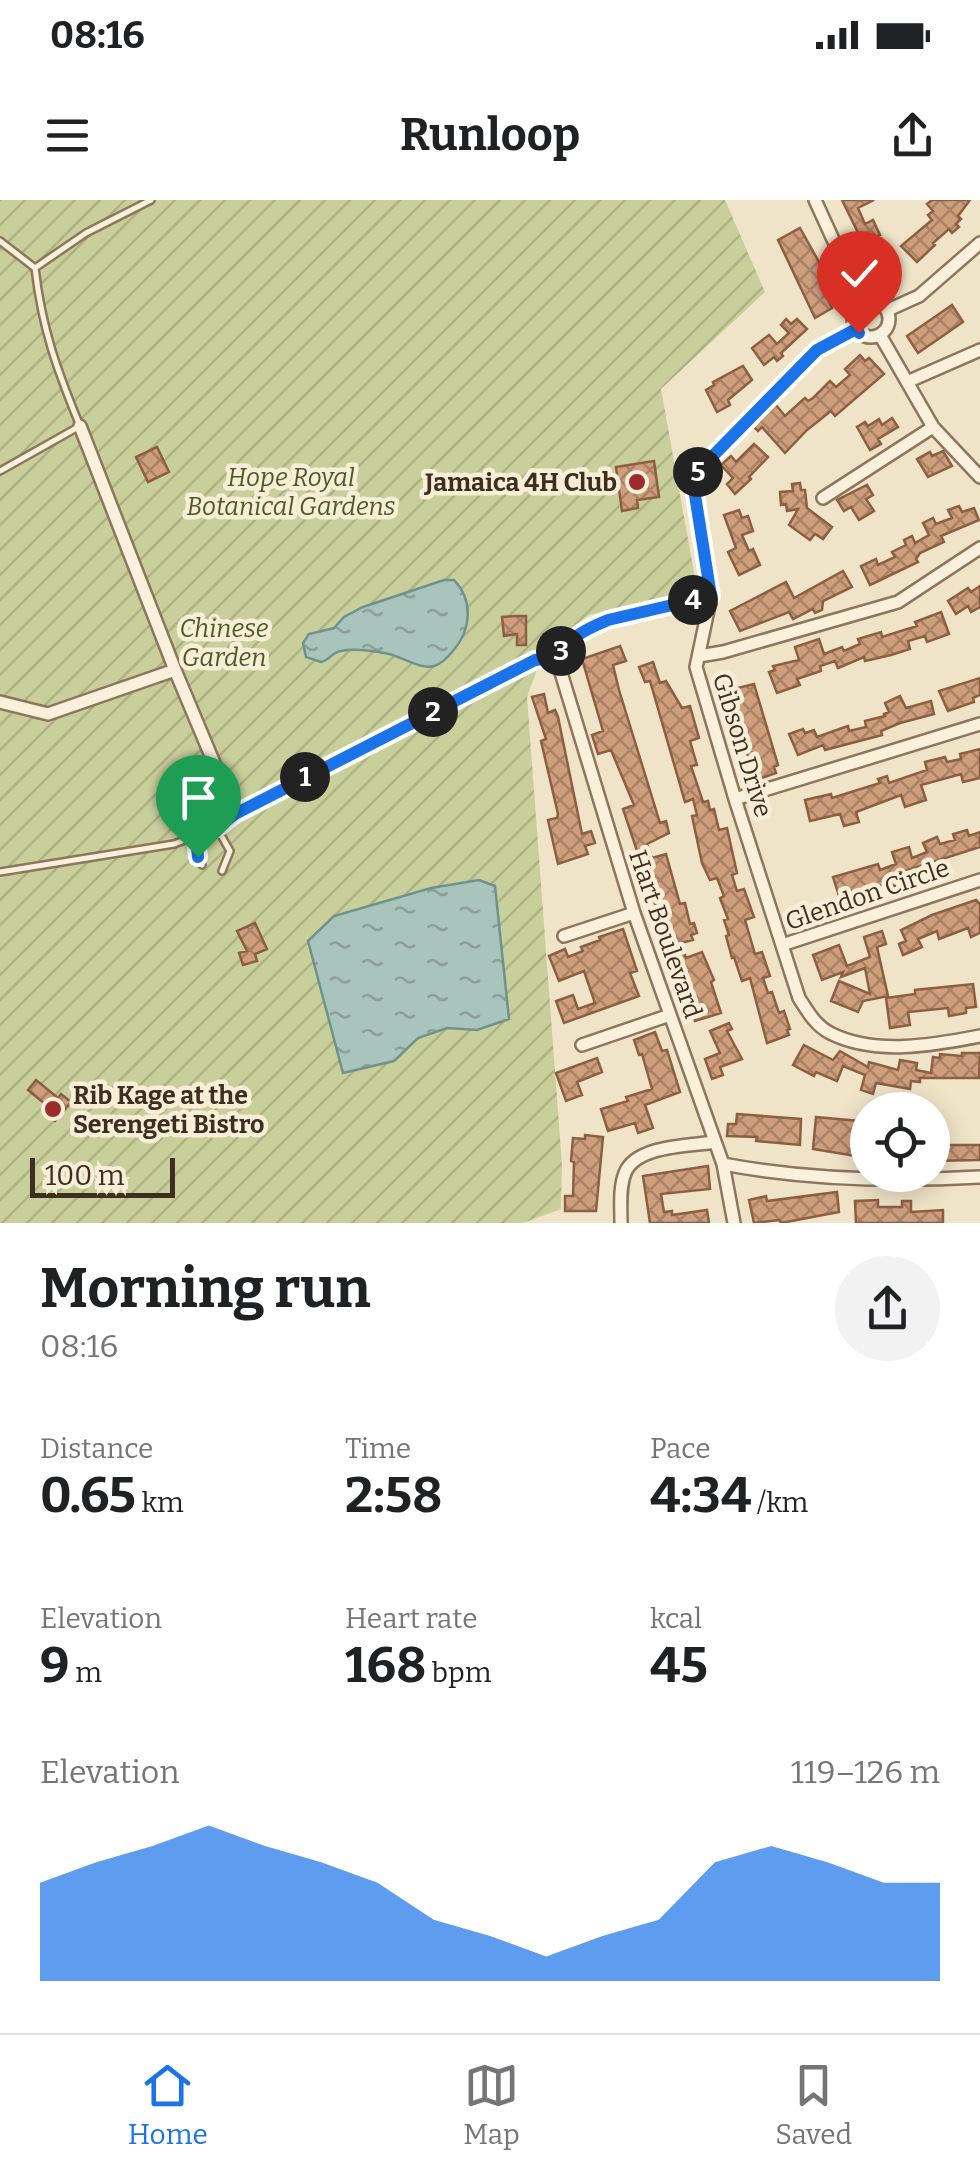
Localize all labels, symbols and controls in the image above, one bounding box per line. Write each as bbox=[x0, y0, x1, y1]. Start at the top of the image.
text: 08:16 bbox=[50, 12, 145, 58]
icon: menu bbox=[40, 108, 95, 163]
text: Runloop bbox=[400, 108, 580, 162]
icon: share bbox=[885, 108, 940, 163]
pin bbox=[817, 231, 902, 334]
icon: check bbox=[832, 246, 887, 301]
pin: 5 bbox=[673, 447, 723, 497]
text: 5 bbox=[690, 455, 706, 488]
park label: Hope Royal Botanical Gardens bbox=[186, 463, 396, 522]
place label: Jamaica 4H Club bbox=[423, 468, 617, 498]
marker: Jamaica 4H Club bbox=[626, 471, 648, 493]
pin: 4 bbox=[668, 575, 718, 625]
text: 4 bbox=[684, 583, 702, 616]
park label: Chinese Garden bbox=[180, 614, 269, 673]
pin: 3 bbox=[536, 626, 586, 676]
text: 3 bbox=[553, 634, 569, 667]
street label: Gibson Drive bbox=[706, 670, 778, 821]
pin: 2 bbox=[408, 687, 458, 737]
text: 2 bbox=[425, 695, 441, 728]
pin: 1 bbox=[280, 752, 330, 802]
pin bbox=[156, 755, 241, 858]
text: 1 bbox=[299, 760, 311, 793]
icon: arrive bbox=[171, 770, 226, 825]
street label: Hart Boulevard bbox=[622, 846, 708, 1023]
street label: Glendon Circle bbox=[781, 853, 953, 937]
place label: Rib Kage at the Serengeti Bistro bbox=[73, 1081, 264, 1140]
map controls bbox=[850, 1092, 950, 1192]
button: locate bbox=[850, 1092, 950, 1192]
marker: Rib Kage at the Serengeti Bistro bbox=[42, 1098, 64, 1120]
scale bar bbox=[30, 1153, 175, 1198]
text: 100 m bbox=[45, 1159, 125, 1192]
text: Morning run bbox=[40, 1256, 371, 1322]
button: share bbox=[835, 1256, 940, 1361]
text: 08:16 bbox=[40, 1327, 118, 1365]
text: Distance bbox=[40, 1432, 153, 1465]
text: Time bbox=[345, 1432, 411, 1465]
text: Pace bbox=[650, 1432, 710, 1465]
text: 0.65 bbox=[40, 1465, 136, 1525]
text: 2:58 bbox=[345, 1465, 442, 1525]
text: 4:34 bbox=[650, 1465, 751, 1525]
text: km bbox=[136, 1486, 184, 1519]
text: /km bbox=[751, 1486, 808, 1519]
text: Elevation bbox=[40, 1602, 162, 1635]
text: Heart rate bbox=[345, 1602, 477, 1635]
text: kcal bbox=[650, 1602, 702, 1635]
text: 9 bbox=[40, 1635, 70, 1695]
text: 168 bbox=[345, 1635, 426, 1695]
text: 45 bbox=[650, 1635, 708, 1695]
text: m bbox=[70, 1656, 102, 1689]
text: bpm bbox=[426, 1656, 491, 1689]
text: Elevation bbox=[40, 1753, 180, 1791]
text: 119–126 m bbox=[791, 1753, 940, 1791]
tab: Home bbox=[128, 2058, 208, 2151]
tab: Map bbox=[463, 2058, 520, 2151]
tab: Saved bbox=[775, 2058, 852, 2151]

